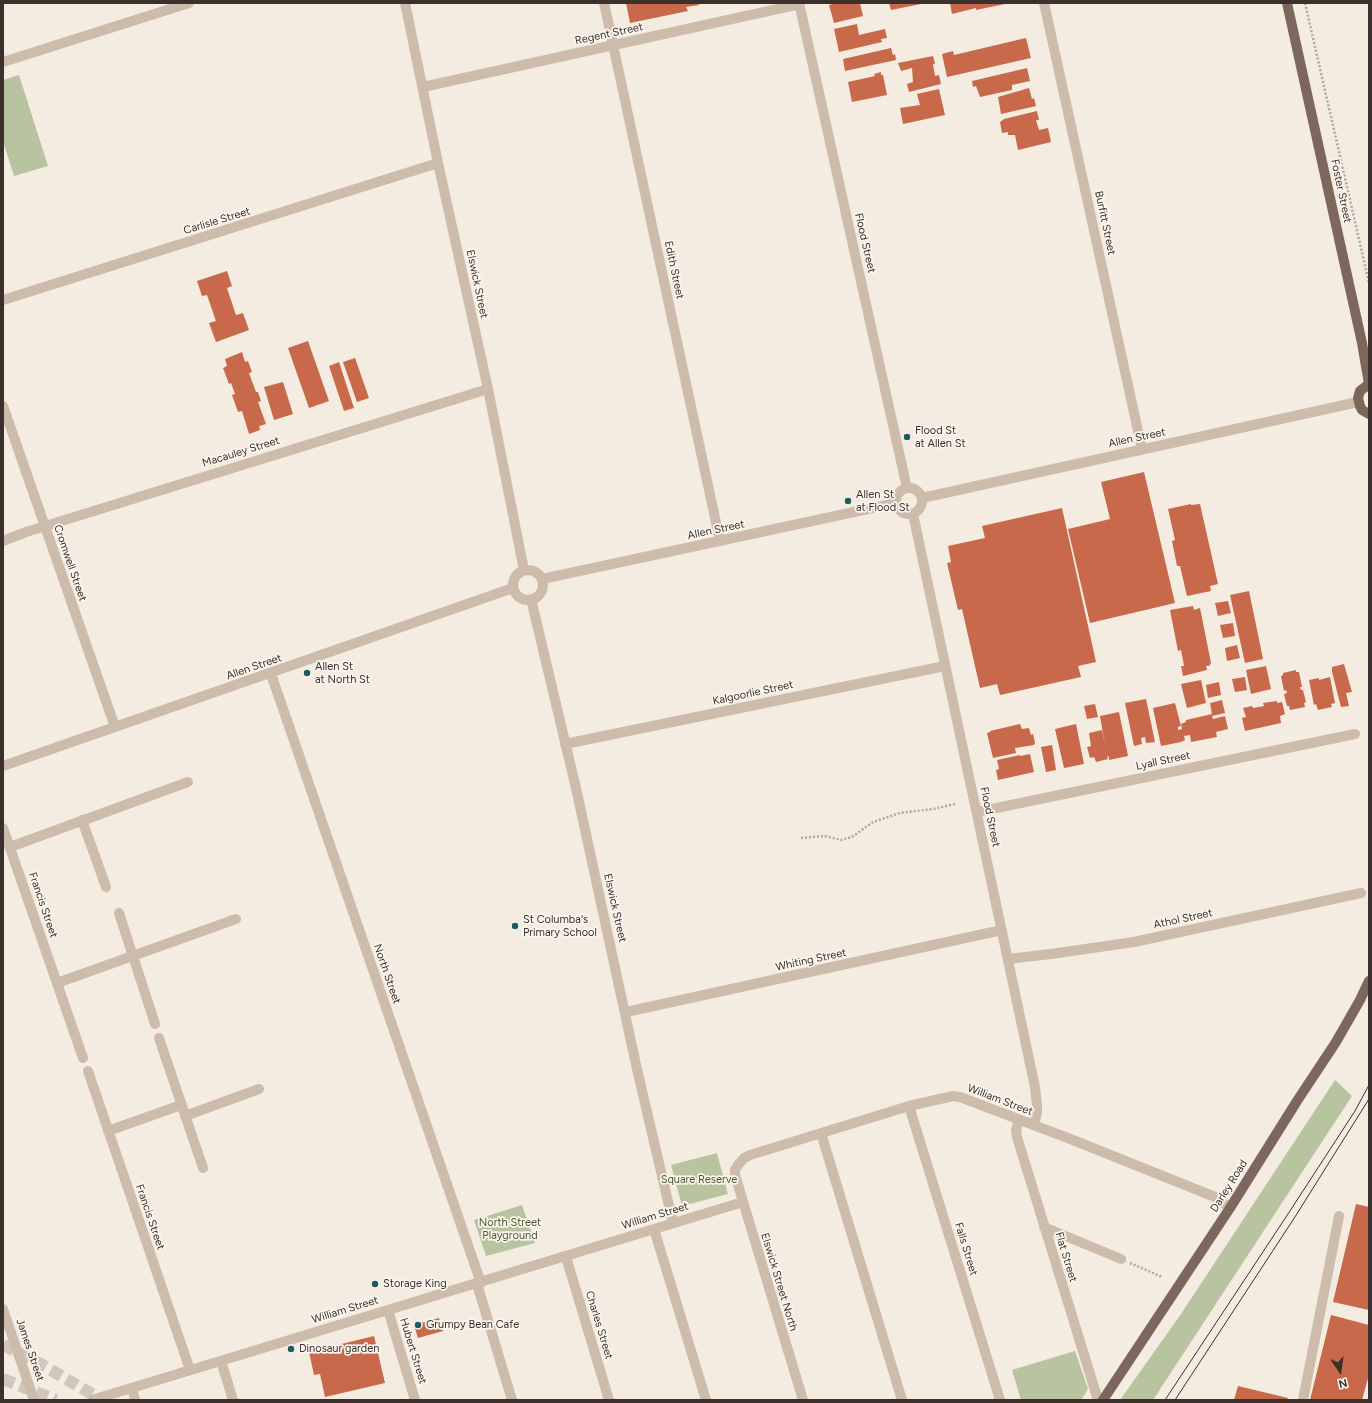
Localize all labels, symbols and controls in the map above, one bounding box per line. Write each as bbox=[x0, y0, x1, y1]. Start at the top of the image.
street label: Regent Street bbox=[574, 20, 644, 48]
street label: Foster Street bbox=[1328, 158, 1354, 224]
street label: Burfitt Street bbox=[1092, 190, 1118, 256]
street label: Carlisle Street bbox=[182, 205, 252, 237]
street label: Flood Street bbox=[852, 212, 878, 274]
street label: Edith Street bbox=[661, 240, 687, 300]
street label: Elswick Street bbox=[463, 248, 491, 320]
place label: Flood St at Allen St bbox=[915, 424, 966, 450]
street label: Allen Street bbox=[1107, 426, 1167, 450]
marker: Flood St at Allen St bbox=[902, 432, 912, 442]
street label: Macauley Street bbox=[201, 434, 281, 470]
place label: Allen St at Flood St bbox=[856, 488, 910, 514]
marker: Allen St at Flood St bbox=[843, 496, 853, 506]
street label: Allen Street bbox=[686, 518, 746, 542]
street label: Cromwell Street bbox=[51, 523, 89, 603]
street label: Allen Street bbox=[224, 651, 284, 683]
place label: Allen St at North St bbox=[315, 660, 370, 686]
marker: Allen St at North St bbox=[302, 668, 312, 678]
street label: Kalgoorlie Street bbox=[711, 678, 795, 708]
street label: Lyall Street bbox=[1135, 749, 1191, 773]
street label: Flood Street bbox=[977, 786, 1003, 848]
street label: Francis Street bbox=[26, 870, 60, 940]
street label: Elswick Street bbox=[601, 872, 629, 944]
street label: Athol Street bbox=[1152, 906, 1214, 932]
place label: St Columba's Primary School bbox=[523, 913, 597, 939]
marker: St Columba's Primary School bbox=[510, 921, 520, 931]
street label: North Street bbox=[371, 942, 403, 1006]
street label: Whiting Street bbox=[774, 946, 848, 974]
street label: William Street bbox=[965, 1081, 1035, 1119]
street label: Darley Road bbox=[1208, 1157, 1250, 1215]
park label: Square Reserve bbox=[661, 1173, 737, 1187]
street label: Francis Street bbox=[133, 1182, 167, 1252]
street label: William Street bbox=[620, 1200, 690, 1232]
park label: North Street Playground bbox=[479, 1216, 541, 1242]
street label: Falls Street bbox=[952, 1221, 980, 1277]
street label: Flat Street bbox=[1052, 1230, 1080, 1284]
street label: Elswick Street North bbox=[758, 1231, 800, 1333]
place label: Storage King bbox=[383, 1277, 447, 1291]
marker: Storage King bbox=[370, 1279, 380, 1289]
street label: Charles Street bbox=[582, 1289, 616, 1361]
street label: William Street bbox=[310, 1294, 380, 1326]
street label: Hubert Street bbox=[397, 1316, 429, 1386]
street label: James Street bbox=[13, 1317, 47, 1383]
place label: Grumpy Bean Cafe bbox=[426, 1318, 519, 1332]
marker: Grumpy Bean Cafe bbox=[413, 1320, 423, 1330]
place label: Dinosaur garden bbox=[299, 1342, 379, 1356]
marker: Dinosaur garden bbox=[286, 1344, 296, 1354]
north arrow bbox=[1320, 1351, 1360, 1391]
text: N bbox=[1337, 1376, 1348, 1390]

